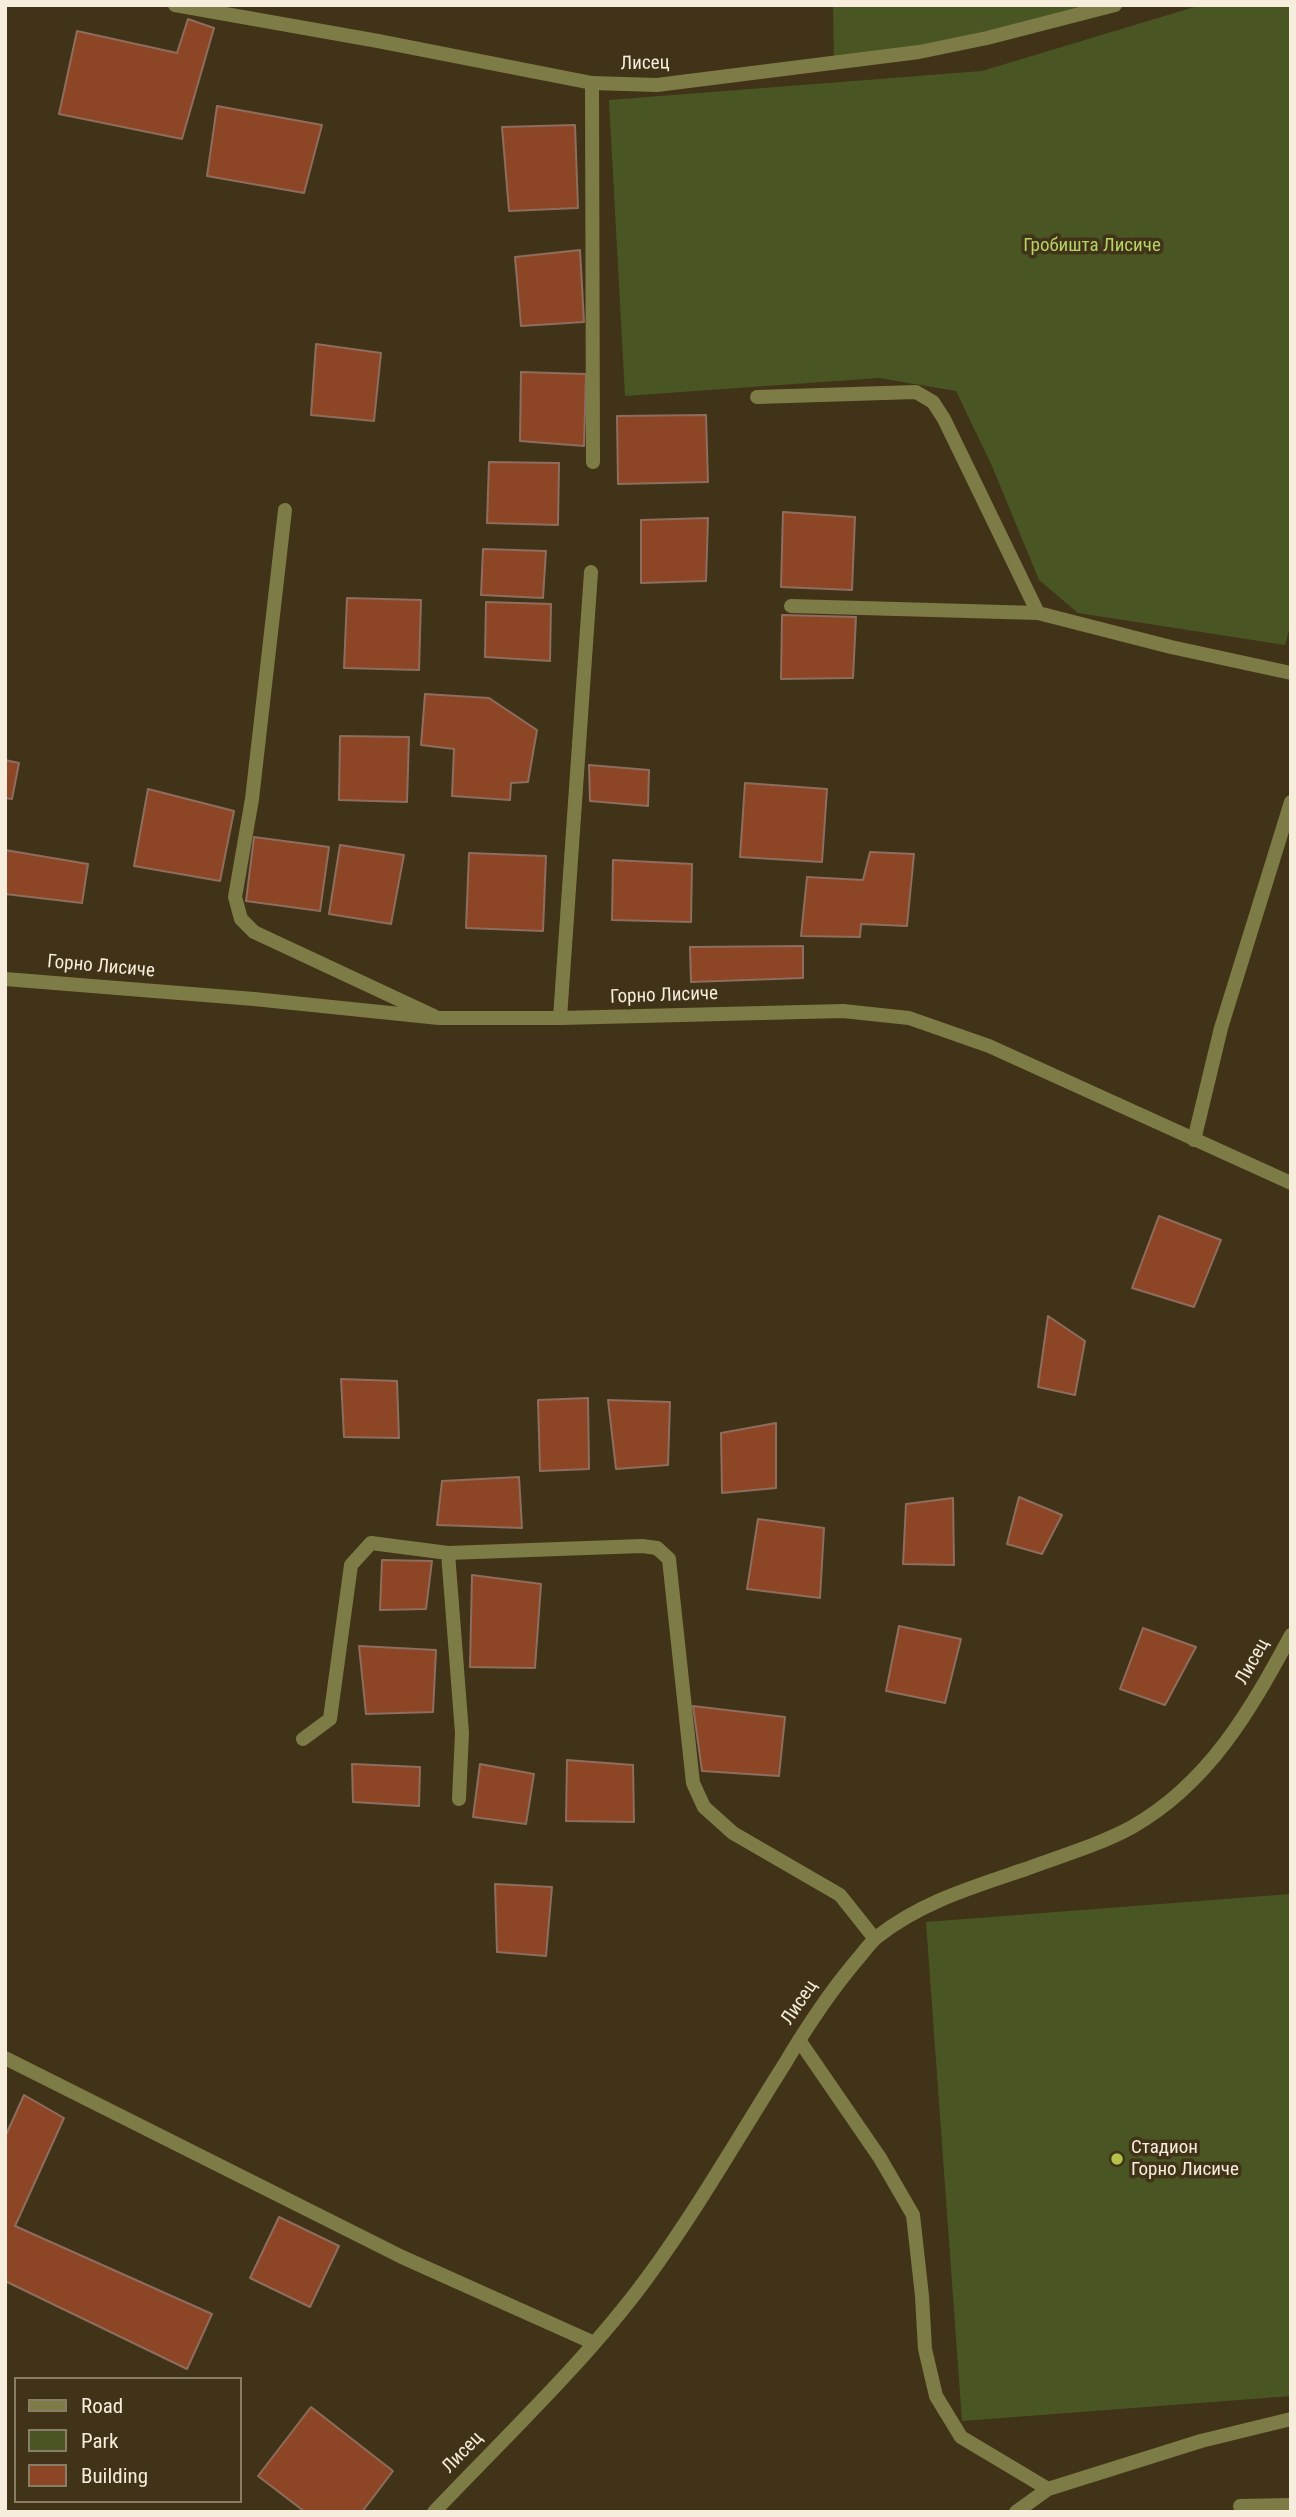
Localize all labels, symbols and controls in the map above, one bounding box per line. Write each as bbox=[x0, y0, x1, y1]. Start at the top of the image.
street label: Лисец bbox=[620, 52, 670, 76]
park label: Гробишта Лисиче bbox=[1023, 235, 1161, 257]
street label: Горно Лисиче bbox=[46, 951, 156, 983]
street label: Горно Лисиче bbox=[610, 983, 718, 1009]
street label: Лисец bbox=[1231, 1635, 1275, 1689]
street label: Лисец bbox=[777, 1976, 823, 2030]
place label: Стадион Горно Лисиче bbox=[1131, 2137, 1239, 2181]
marker: Стадион Горно Лисиче bbox=[1109, 2151, 1125, 2167]
legend bbox=[14, 2377, 242, 2503]
text: Road bbox=[81, 2394, 123, 2418]
street label: Лисец bbox=[438, 2427, 488, 2479]
text: Park bbox=[81, 2429, 118, 2453]
text: Building bbox=[81, 2464, 148, 2488]

